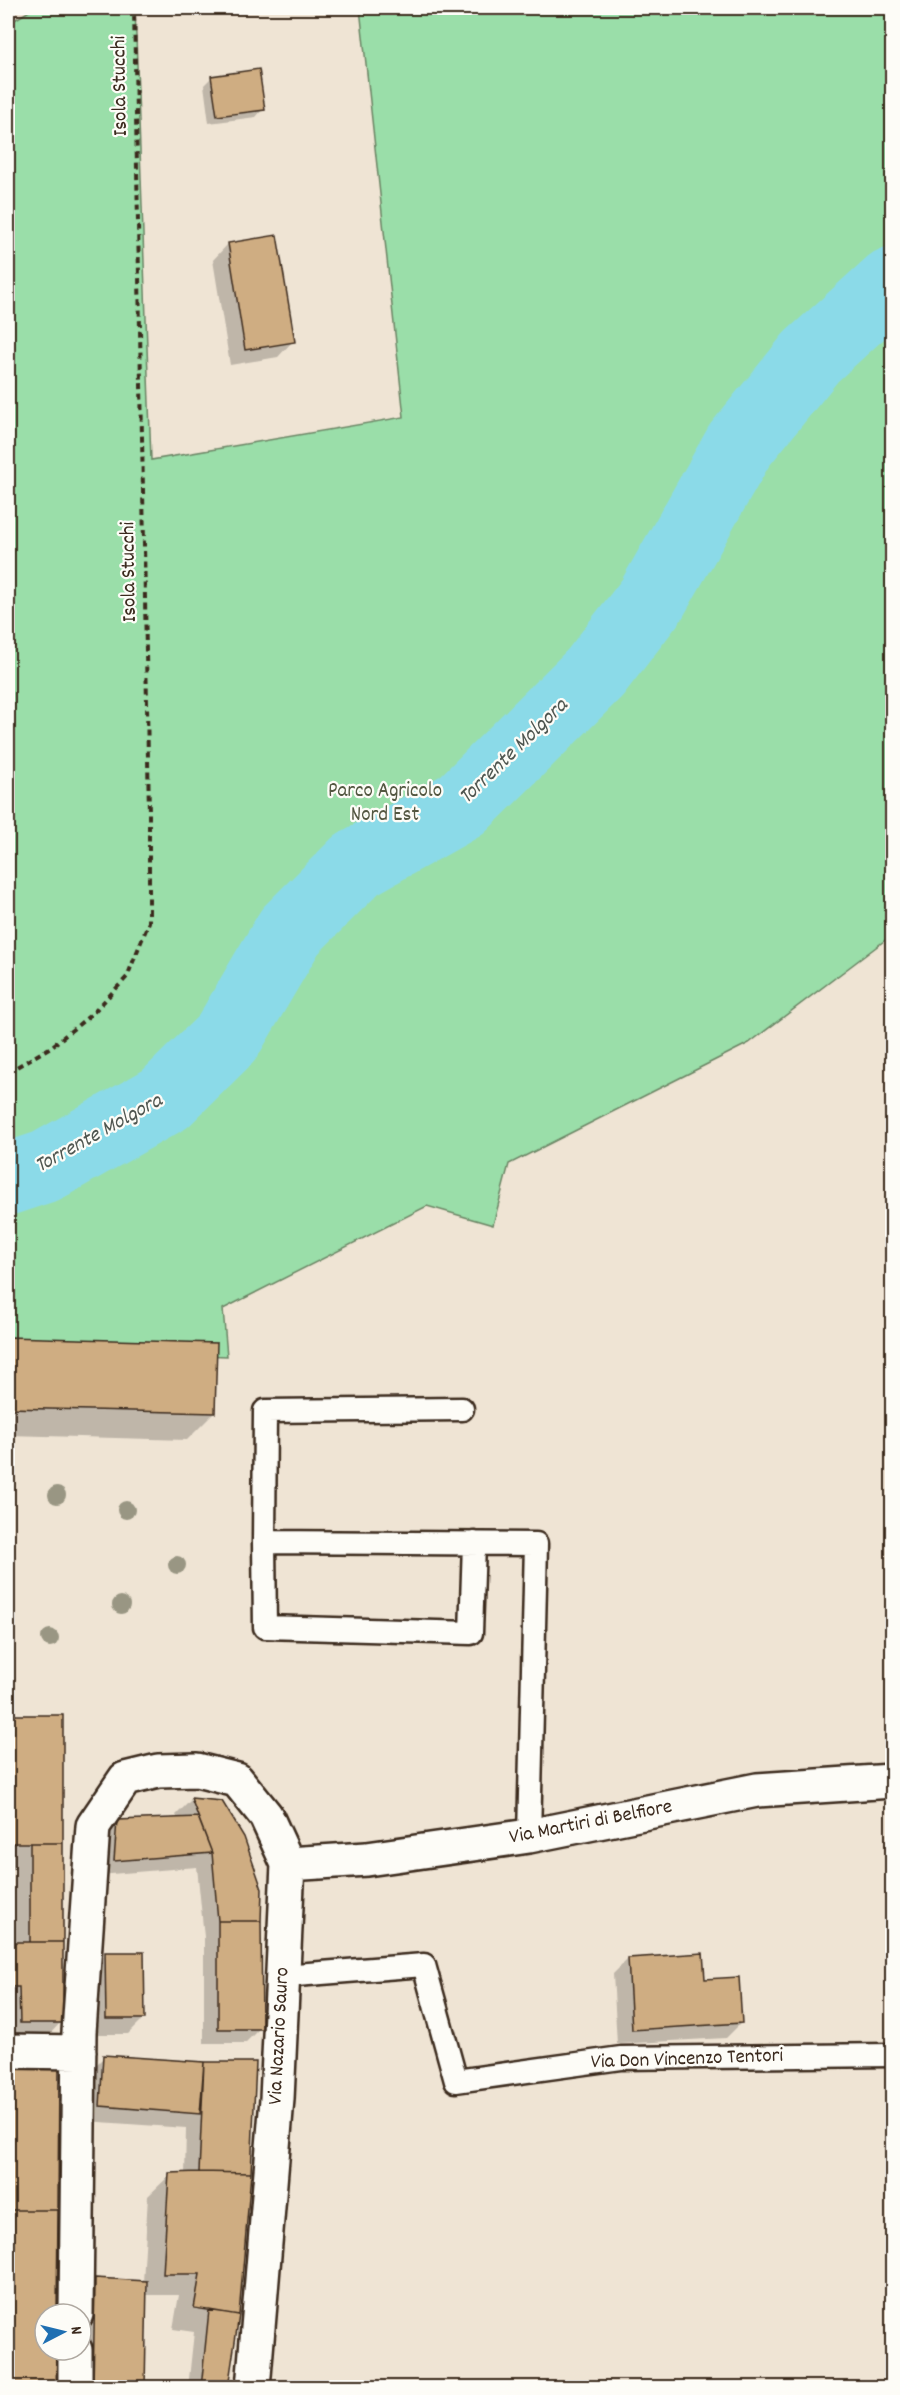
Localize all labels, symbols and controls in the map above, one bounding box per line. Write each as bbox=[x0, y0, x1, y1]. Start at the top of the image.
street label: Isola Stucchi bbox=[105, 35, 137, 137]
street label: Isola Stucchi bbox=[114, 521, 146, 623]
water label: Torrente Molgora bbox=[452, 691, 577, 812]
park label: Parco Agricolo Nord Est bbox=[328, 777, 442, 831]
water label: Torrente Molgora bbox=[30, 1085, 170, 1182]
street label: Via Martiri di Belfiore bbox=[507, 1792, 675, 1854]
street label: Via Nazario Sauro bbox=[261, 1966, 299, 2106]
street label: Via Don Vincenzo Tentori bbox=[590, 2042, 784, 2078]
north arrow bbox=[33, 2302, 93, 2362]
text: N bbox=[64, 2325, 87, 2336]

